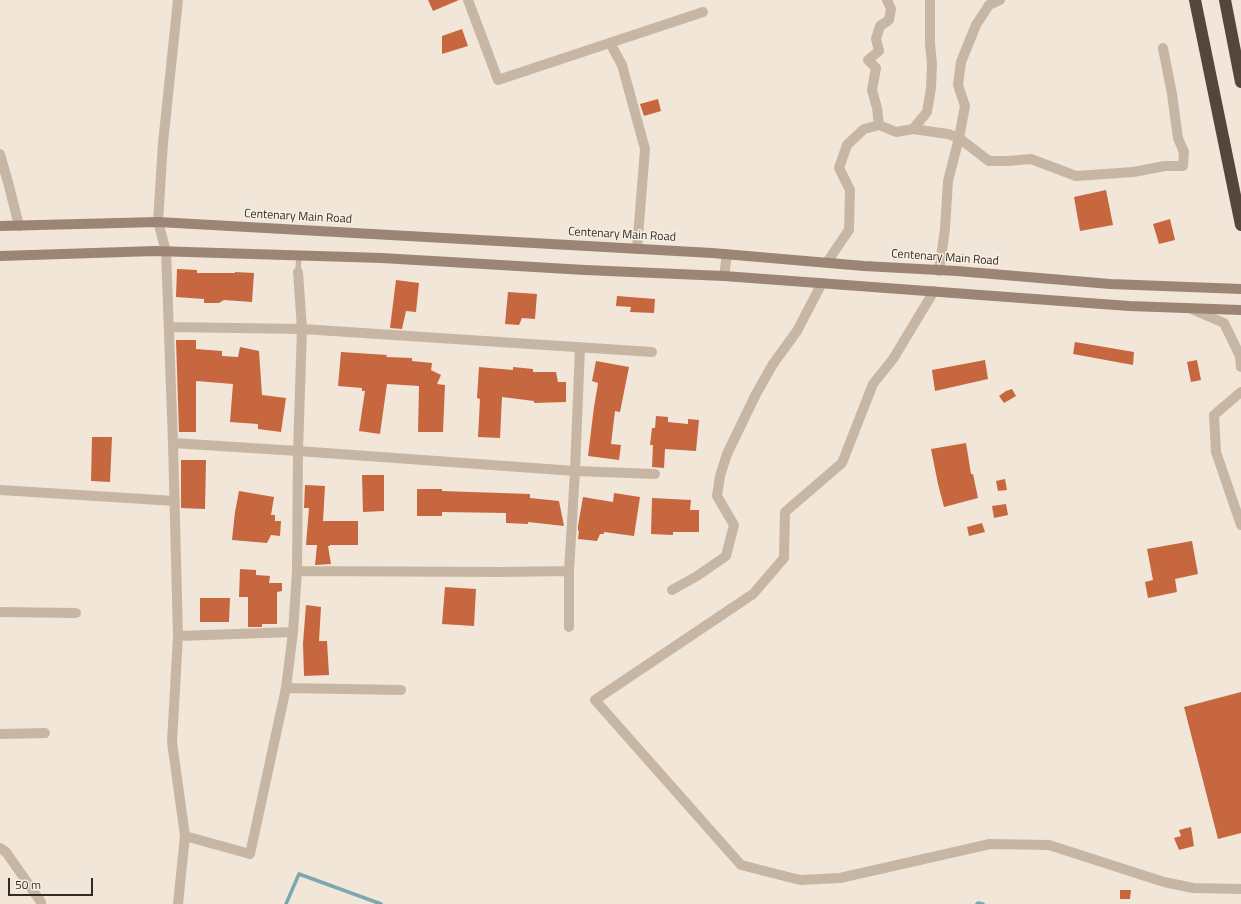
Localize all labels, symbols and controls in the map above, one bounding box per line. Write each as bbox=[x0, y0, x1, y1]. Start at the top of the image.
street label: Centenary Main Road bbox=[244, 207, 352, 227]
street label: Centenary Main Road bbox=[568, 225, 676, 245]
street label: Centenary Main Road bbox=[891, 247, 999, 269]
scale bar bbox=[10, 870, 95, 896]
text: 50 m bbox=[15, 875, 41, 894]

